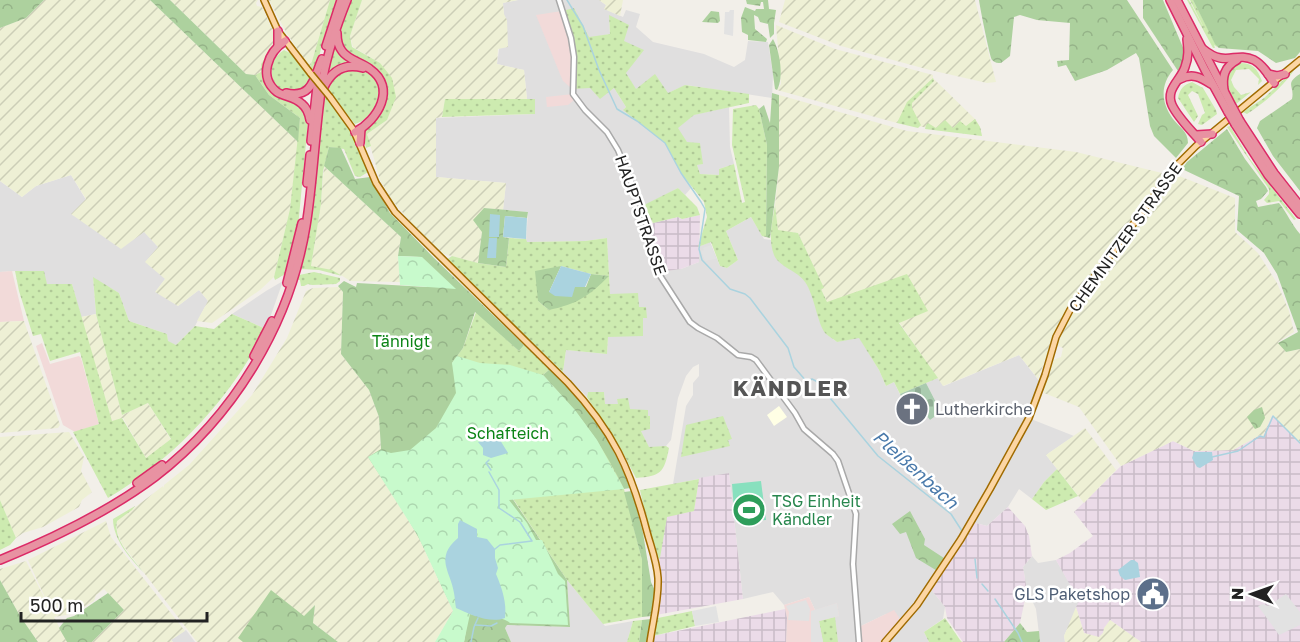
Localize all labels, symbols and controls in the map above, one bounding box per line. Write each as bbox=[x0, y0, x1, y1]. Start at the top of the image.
street label: HAUPTSTRASSE bbox=[611, 152, 671, 278]
street label: CHEMNITZER STRASSE bbox=[1064, 158, 1186, 316]
park label: Tännigt bbox=[372, 331, 430, 351]
district label: KÄNDLER bbox=[733, 374, 849, 401]
church icon: Lutherkirche bbox=[894, 391, 930, 427]
place label: Lutherkirche bbox=[935, 399, 1033, 419]
park label: Schafteich bbox=[467, 423, 549, 443]
water label: Pleißenbach bbox=[869, 425, 964, 513]
place label: TSG Einheit Kändler bbox=[772, 491, 861, 529]
sports icon: TSG Einheit Kändler bbox=[731, 492, 767, 528]
north arrow bbox=[1222, 564, 1282, 624]
public building icon: GLS Paketshop bbox=[1135, 576, 1171, 612]
place label: GLS Paketshop bbox=[1014, 584, 1130, 604]
scale bar bbox=[21, 585, 207, 623]
text: N bbox=[1227, 587, 1247, 600]
text: 500 m bbox=[30, 594, 83, 616]

